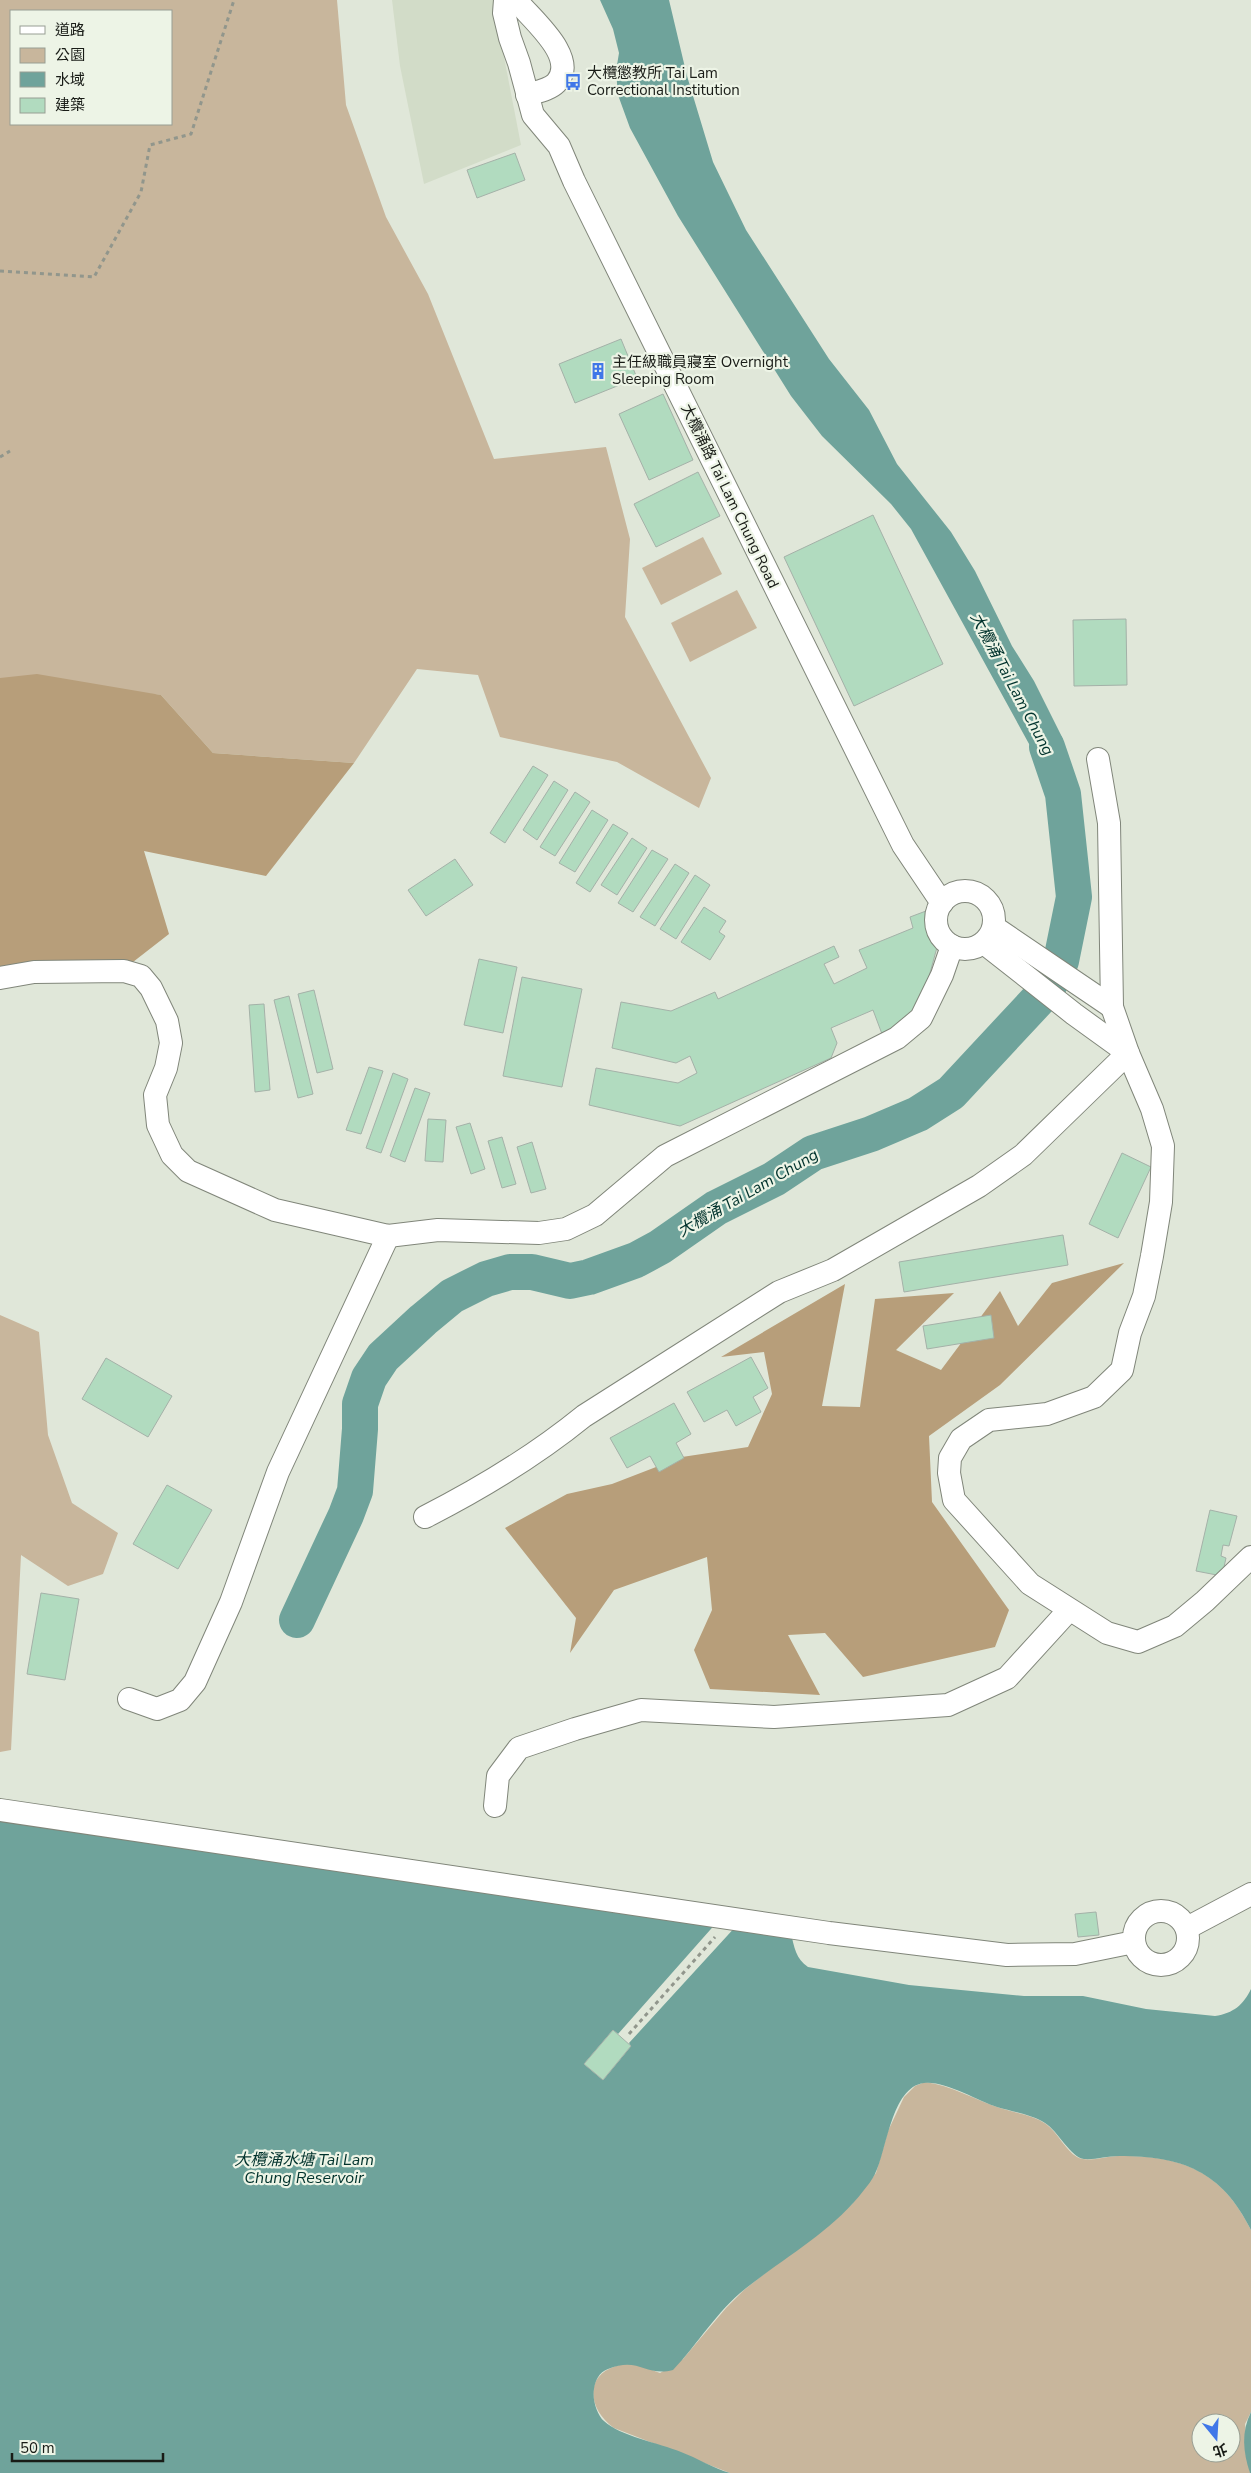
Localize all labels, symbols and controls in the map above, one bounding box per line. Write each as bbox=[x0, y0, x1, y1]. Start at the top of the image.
legend bbox=[10, 10, 172, 125]
text: 道路 bbox=[55, 20, 85, 40]
text: 公園 bbox=[55, 45, 85, 65]
place label: 大欖懲教所 Tai Lam Correctional Institution bbox=[587, 63, 740, 100]
text: 水域 bbox=[55, 70, 85, 90]
bus stop icon: 大欖懲教所 Tai Lam Correctional Institution bbox=[563, 72, 583, 92]
text: 建築 bbox=[55, 95, 85, 115]
place label: 主任級職員寢室 Overnight Sleeping Room bbox=[612, 352, 789, 389]
building icon: 主任級職員寢室 Overnight Sleeping Room bbox=[588, 361, 608, 381]
street label: 大欖涌路 Tai Lam Chung Road bbox=[677, 400, 783, 592]
water label: 大欖涌 Tai Lam Chung bbox=[965, 609, 1059, 759]
water label: 大欖涌 Tai Lam Chung bbox=[674, 1144, 822, 1242]
water label: 大欖涌水塘 Tai Lam Chung Reservoir bbox=[234, 2149, 374, 2189]
north arrow bbox=[1191, 2413, 1241, 2463]
scale bar bbox=[12, 2430, 164, 2462]
text: 50 m bbox=[20, 2438, 55, 2458]
text: 北 bbox=[1210, 2439, 1229, 2461]

